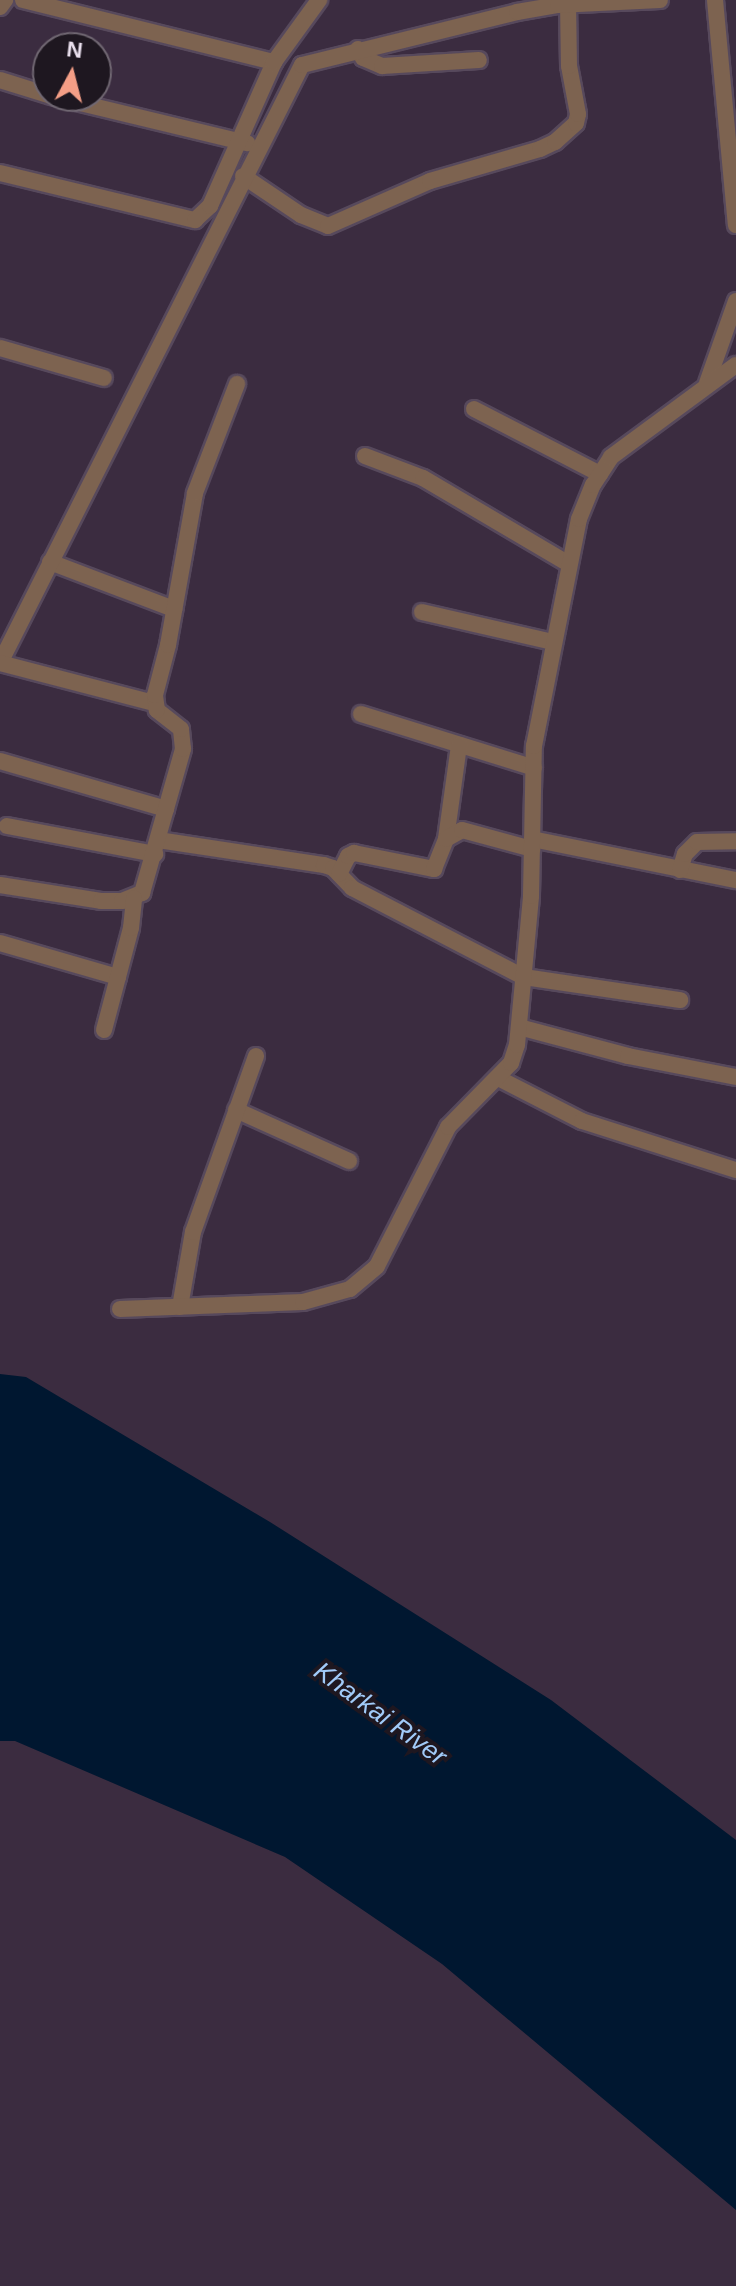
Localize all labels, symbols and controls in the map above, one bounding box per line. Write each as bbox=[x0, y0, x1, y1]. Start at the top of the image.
north arrow bbox=[32, 32, 112, 112]
text: N bbox=[65, 36, 84, 63]
water label: Kharkai River bbox=[308, 1656, 452, 1772]

